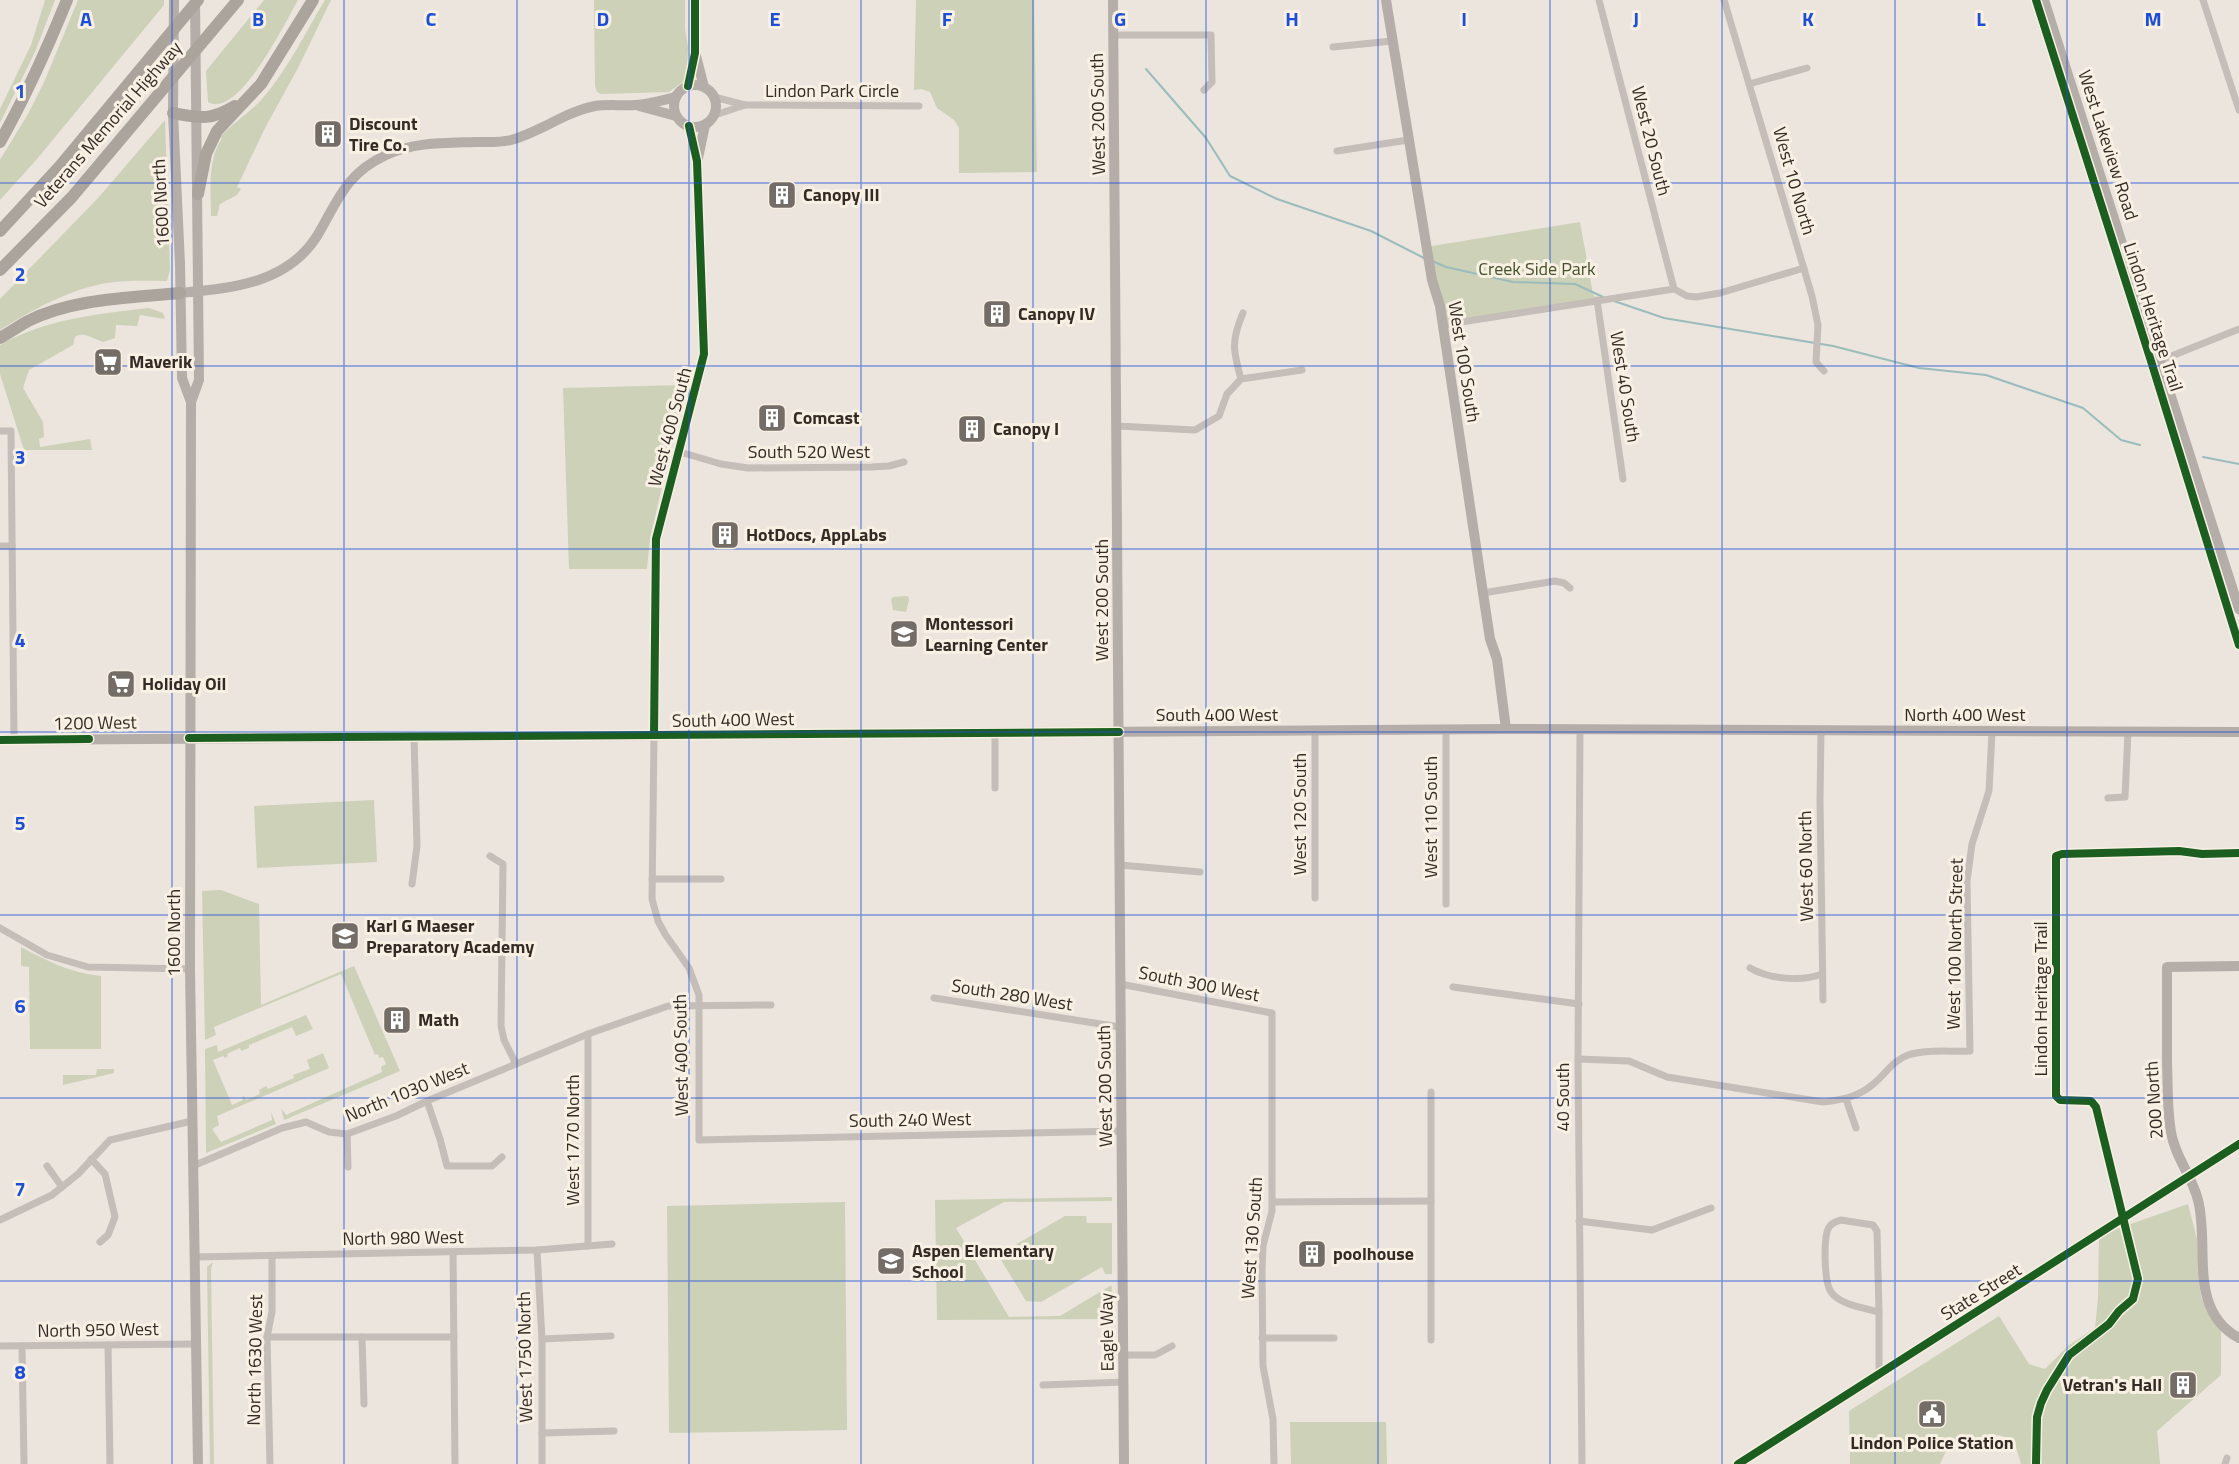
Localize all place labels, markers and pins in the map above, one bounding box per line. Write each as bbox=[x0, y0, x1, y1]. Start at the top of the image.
place label: Discount Tire Co. bbox=[349, 110, 418, 158]
building icon: Discount Tire Co. bbox=[312, 118, 344, 150]
building icon: Canopy III bbox=[766, 179, 798, 211]
place label: Canopy III bbox=[803, 181, 880, 208]
building icon: Canopy IV bbox=[981, 298, 1013, 330]
place label: Canopy IV bbox=[1018, 300, 1095, 327]
supermarket icon: Maverik bbox=[92, 346, 124, 378]
place label: Maverik bbox=[129, 348, 193, 375]
building icon: Comcast bbox=[756, 402, 788, 434]
place label: Comcast bbox=[793, 404, 860, 431]
building icon: Canopy I bbox=[956, 413, 988, 445]
place label: Canopy I bbox=[993, 415, 1059, 442]
building icon: HotDocs, AppLabs bbox=[709, 519, 741, 551]
place label: HotDocs, AppLabs bbox=[746, 521, 887, 548]
place label: Montessori Learning Center bbox=[925, 610, 1048, 658]
school or university icon: Montessori Learning Center bbox=[888, 618, 920, 650]
supermarket icon: Holiday Oil bbox=[105, 668, 137, 700]
place label: Holiday Oil bbox=[142, 670, 226, 697]
place label: Karl G Maeser Preparatory Academy bbox=[366, 912, 534, 960]
school or university icon: Karl G Maeser Preparatory Academy bbox=[329, 920, 361, 952]
building icon: Math bbox=[381, 1004, 413, 1036]
place label: Math bbox=[418, 1006, 459, 1033]
place label: Aspen Elementary School bbox=[912, 1237, 1054, 1285]
building icon: poolhouse bbox=[1296, 1238, 1328, 1270]
place label: poolhouse bbox=[1333, 1240, 1414, 1267]
school or university icon: Aspen Elementary School bbox=[875, 1245, 907, 1277]
building icon: Vetran's Hall bbox=[2167, 1369, 2199, 1401]
place label: Vetran's Hall bbox=[2062, 1371, 2162, 1398]
public building icon: Lindon Police Station bbox=[1916, 1398, 1948, 1430]
place label: Lindon Police Station bbox=[1850, 1429, 2014, 1456]

